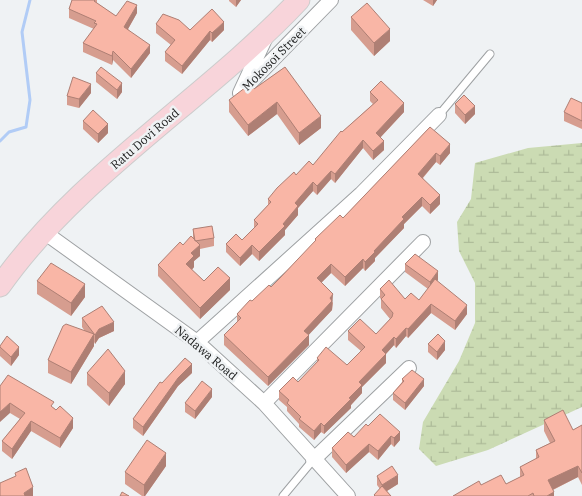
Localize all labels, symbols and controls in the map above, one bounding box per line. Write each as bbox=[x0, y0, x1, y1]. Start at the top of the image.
street label: Mokosoi Street bbox=[239, 24, 309, 94]
street label: Ratu Dovi Road bbox=[107, 105, 182, 172]
street label: Nadawa Road bbox=[172, 322, 241, 383]

